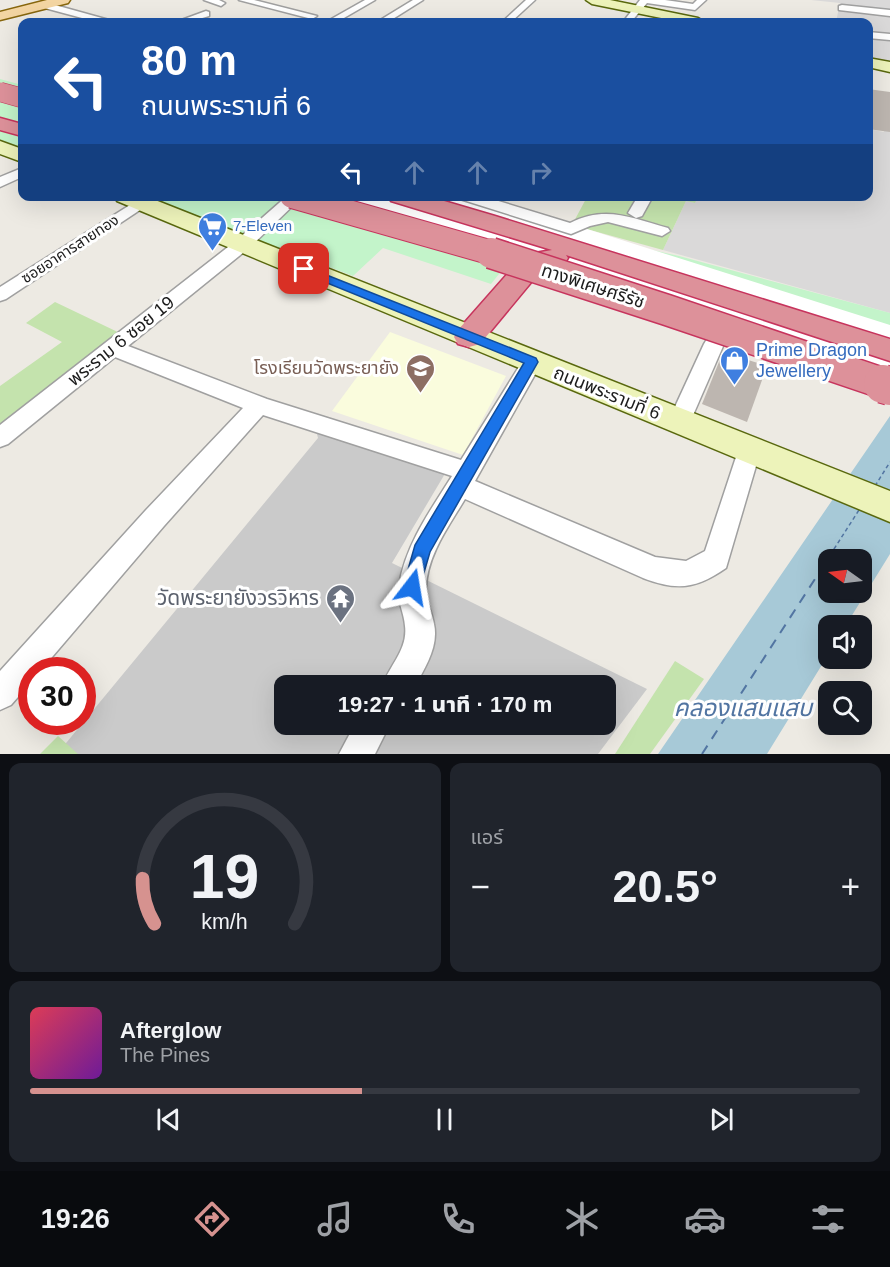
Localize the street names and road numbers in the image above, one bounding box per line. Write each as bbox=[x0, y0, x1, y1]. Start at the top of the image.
street label: ซอยอาคารสายทอง bbox=[18, 211, 122, 286]
street label: ทางพิเศษศรีรัช bbox=[539, 260, 647, 312]
street label: พระราม 6 ซอย 19 bbox=[64, 292, 178, 390]
street label: ถนนพระรามที่ 6 bbox=[551, 360, 664, 424]

